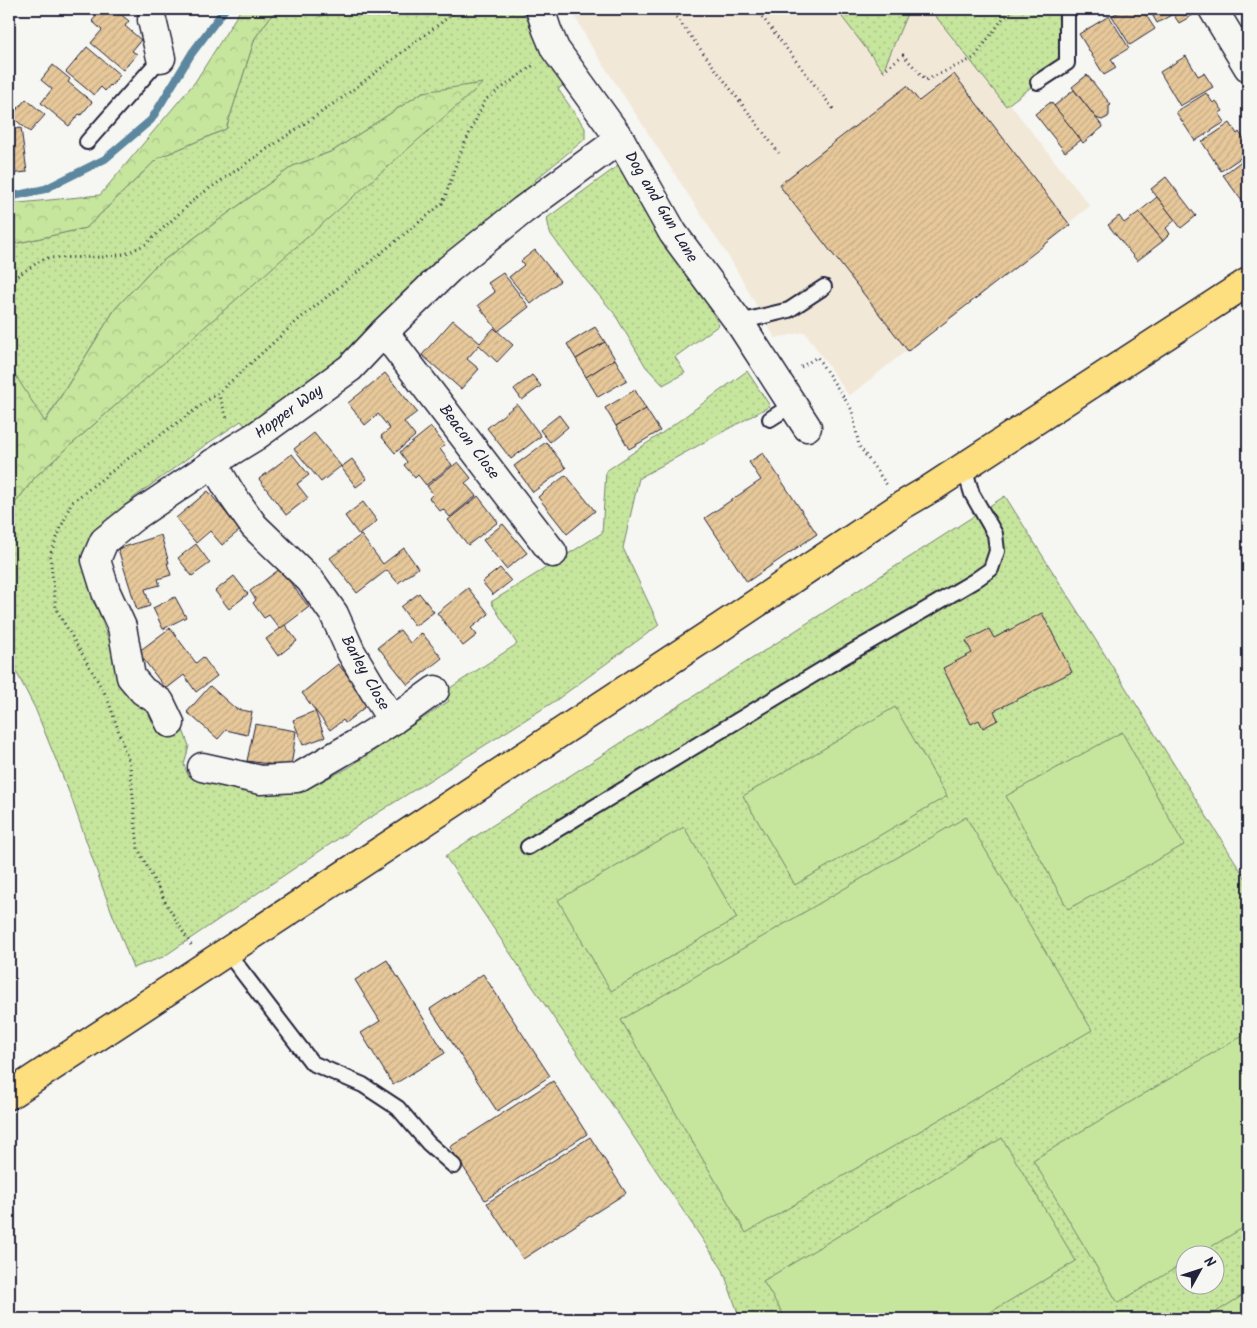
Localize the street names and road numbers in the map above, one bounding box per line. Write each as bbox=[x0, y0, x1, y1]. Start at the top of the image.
street label: Dog and Gun Lane bbox=[618, 146, 704, 268]
street label: Hopper Way bbox=[249, 378, 329, 446]
street label: Beacon Close bbox=[432, 399, 506, 485]
street label: Barley Close bbox=[334, 631, 396, 715]

